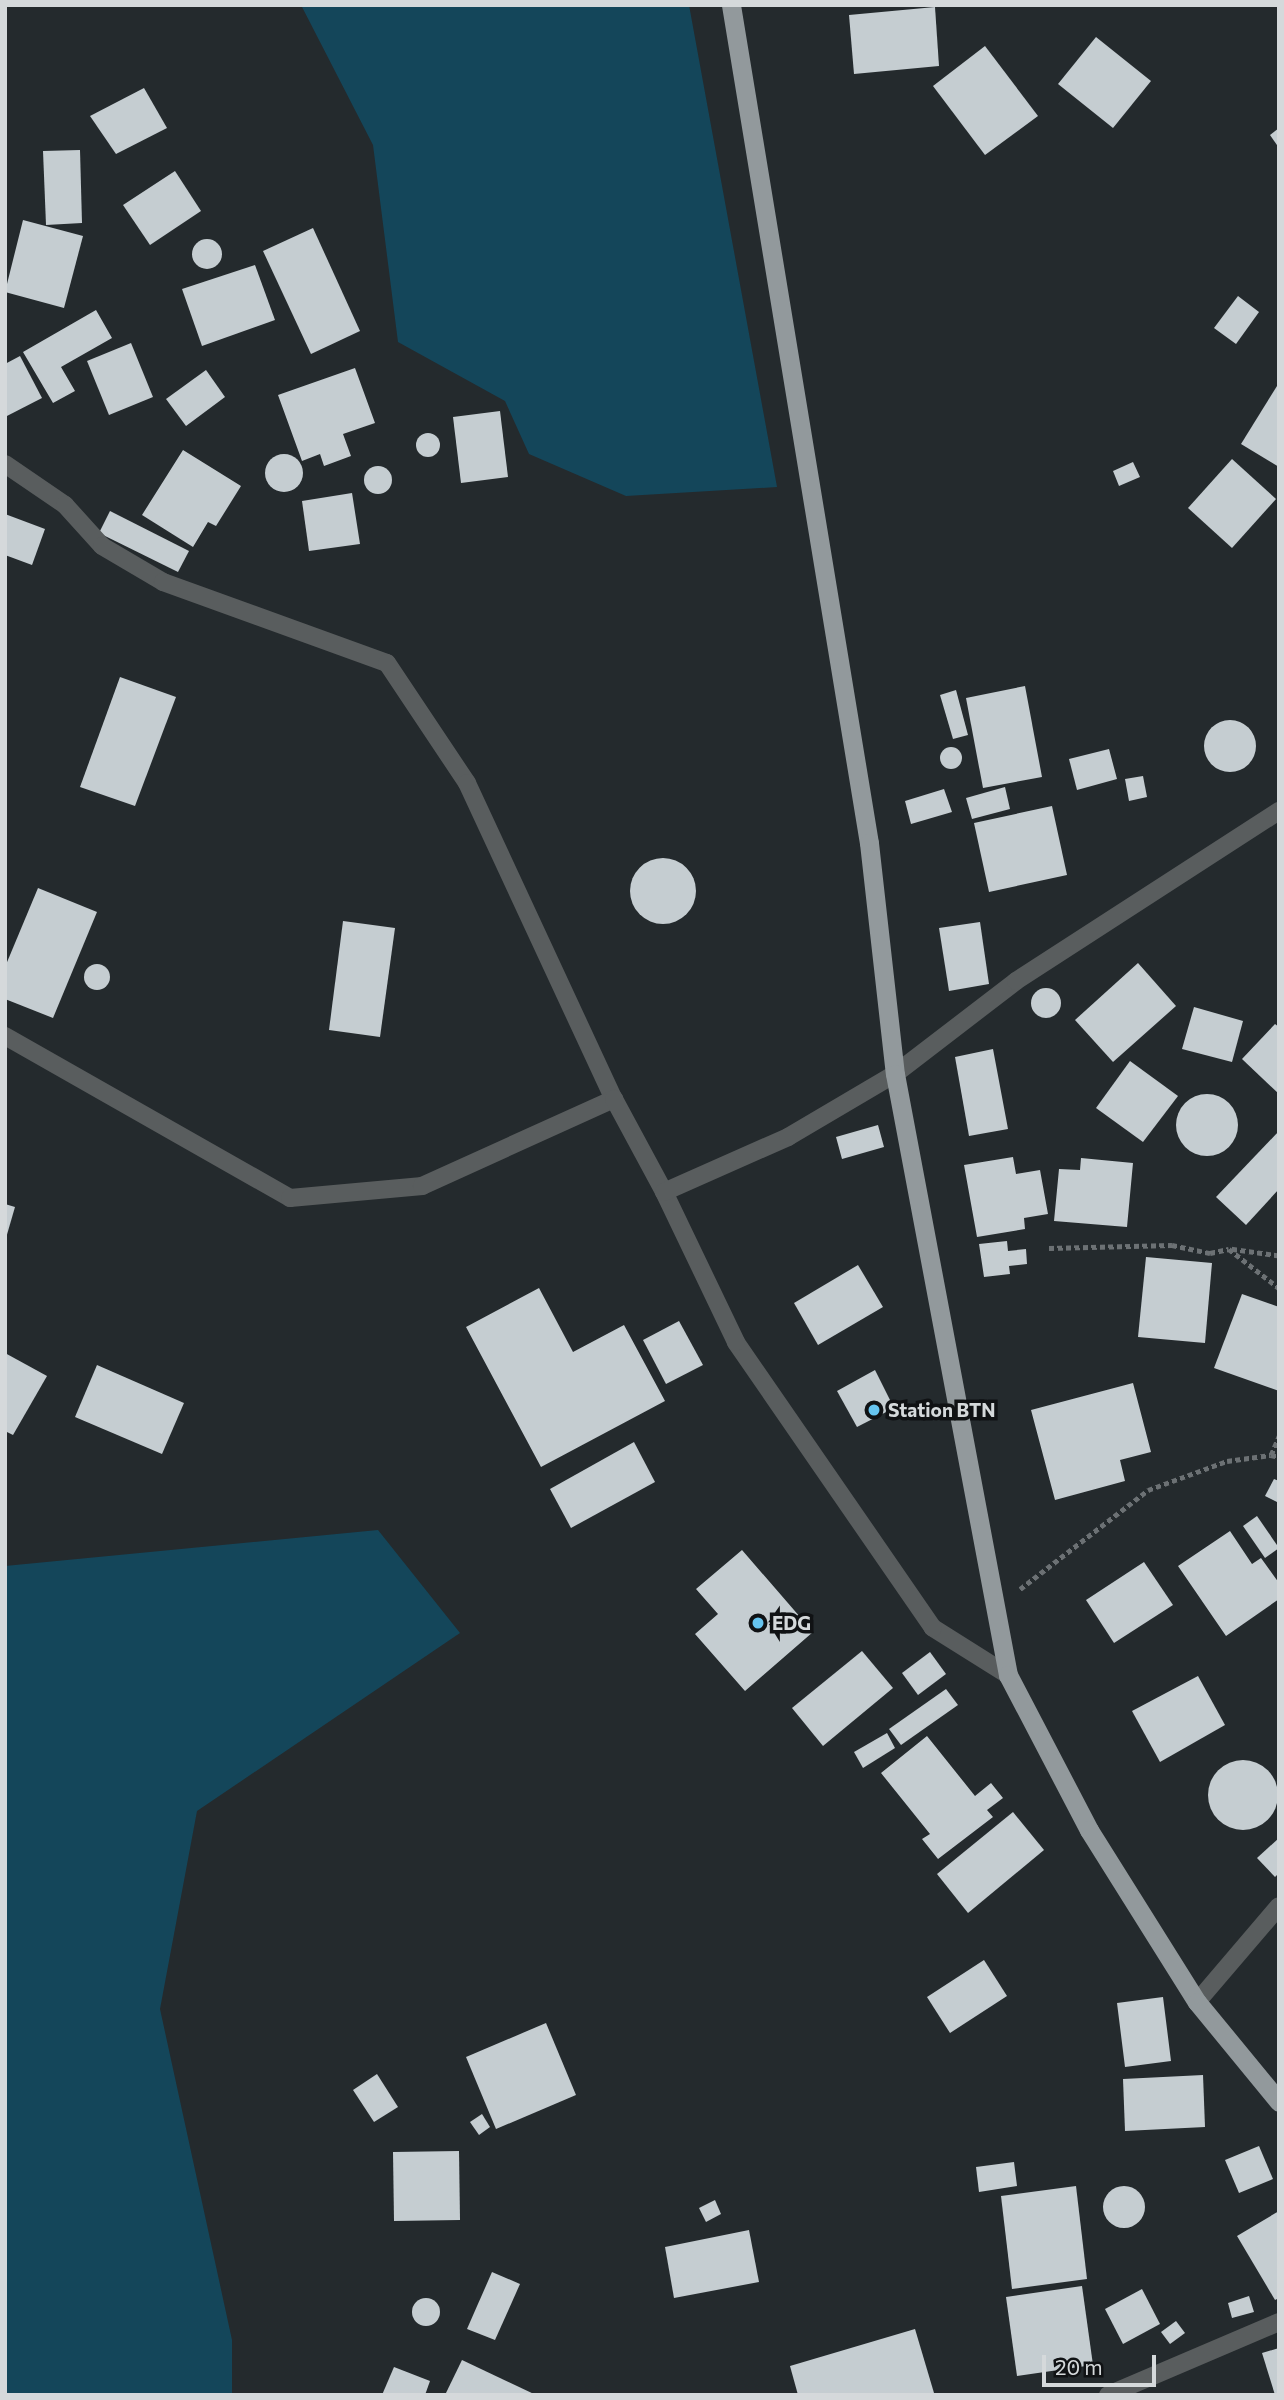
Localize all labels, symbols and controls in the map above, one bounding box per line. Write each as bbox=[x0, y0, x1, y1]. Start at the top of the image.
place label: Station BTN bbox=[888, 1399, 996, 1421]
marker: Station BTN bbox=[866, 1402, 882, 1418]
place label: EDG bbox=[772, 1612, 811, 1634]
marker: EDG bbox=[750, 1615, 766, 1631]
scale bar bbox=[1046, 2340, 1160, 2384]
text: 20 m bbox=[1055, 2354, 1103, 2379]

